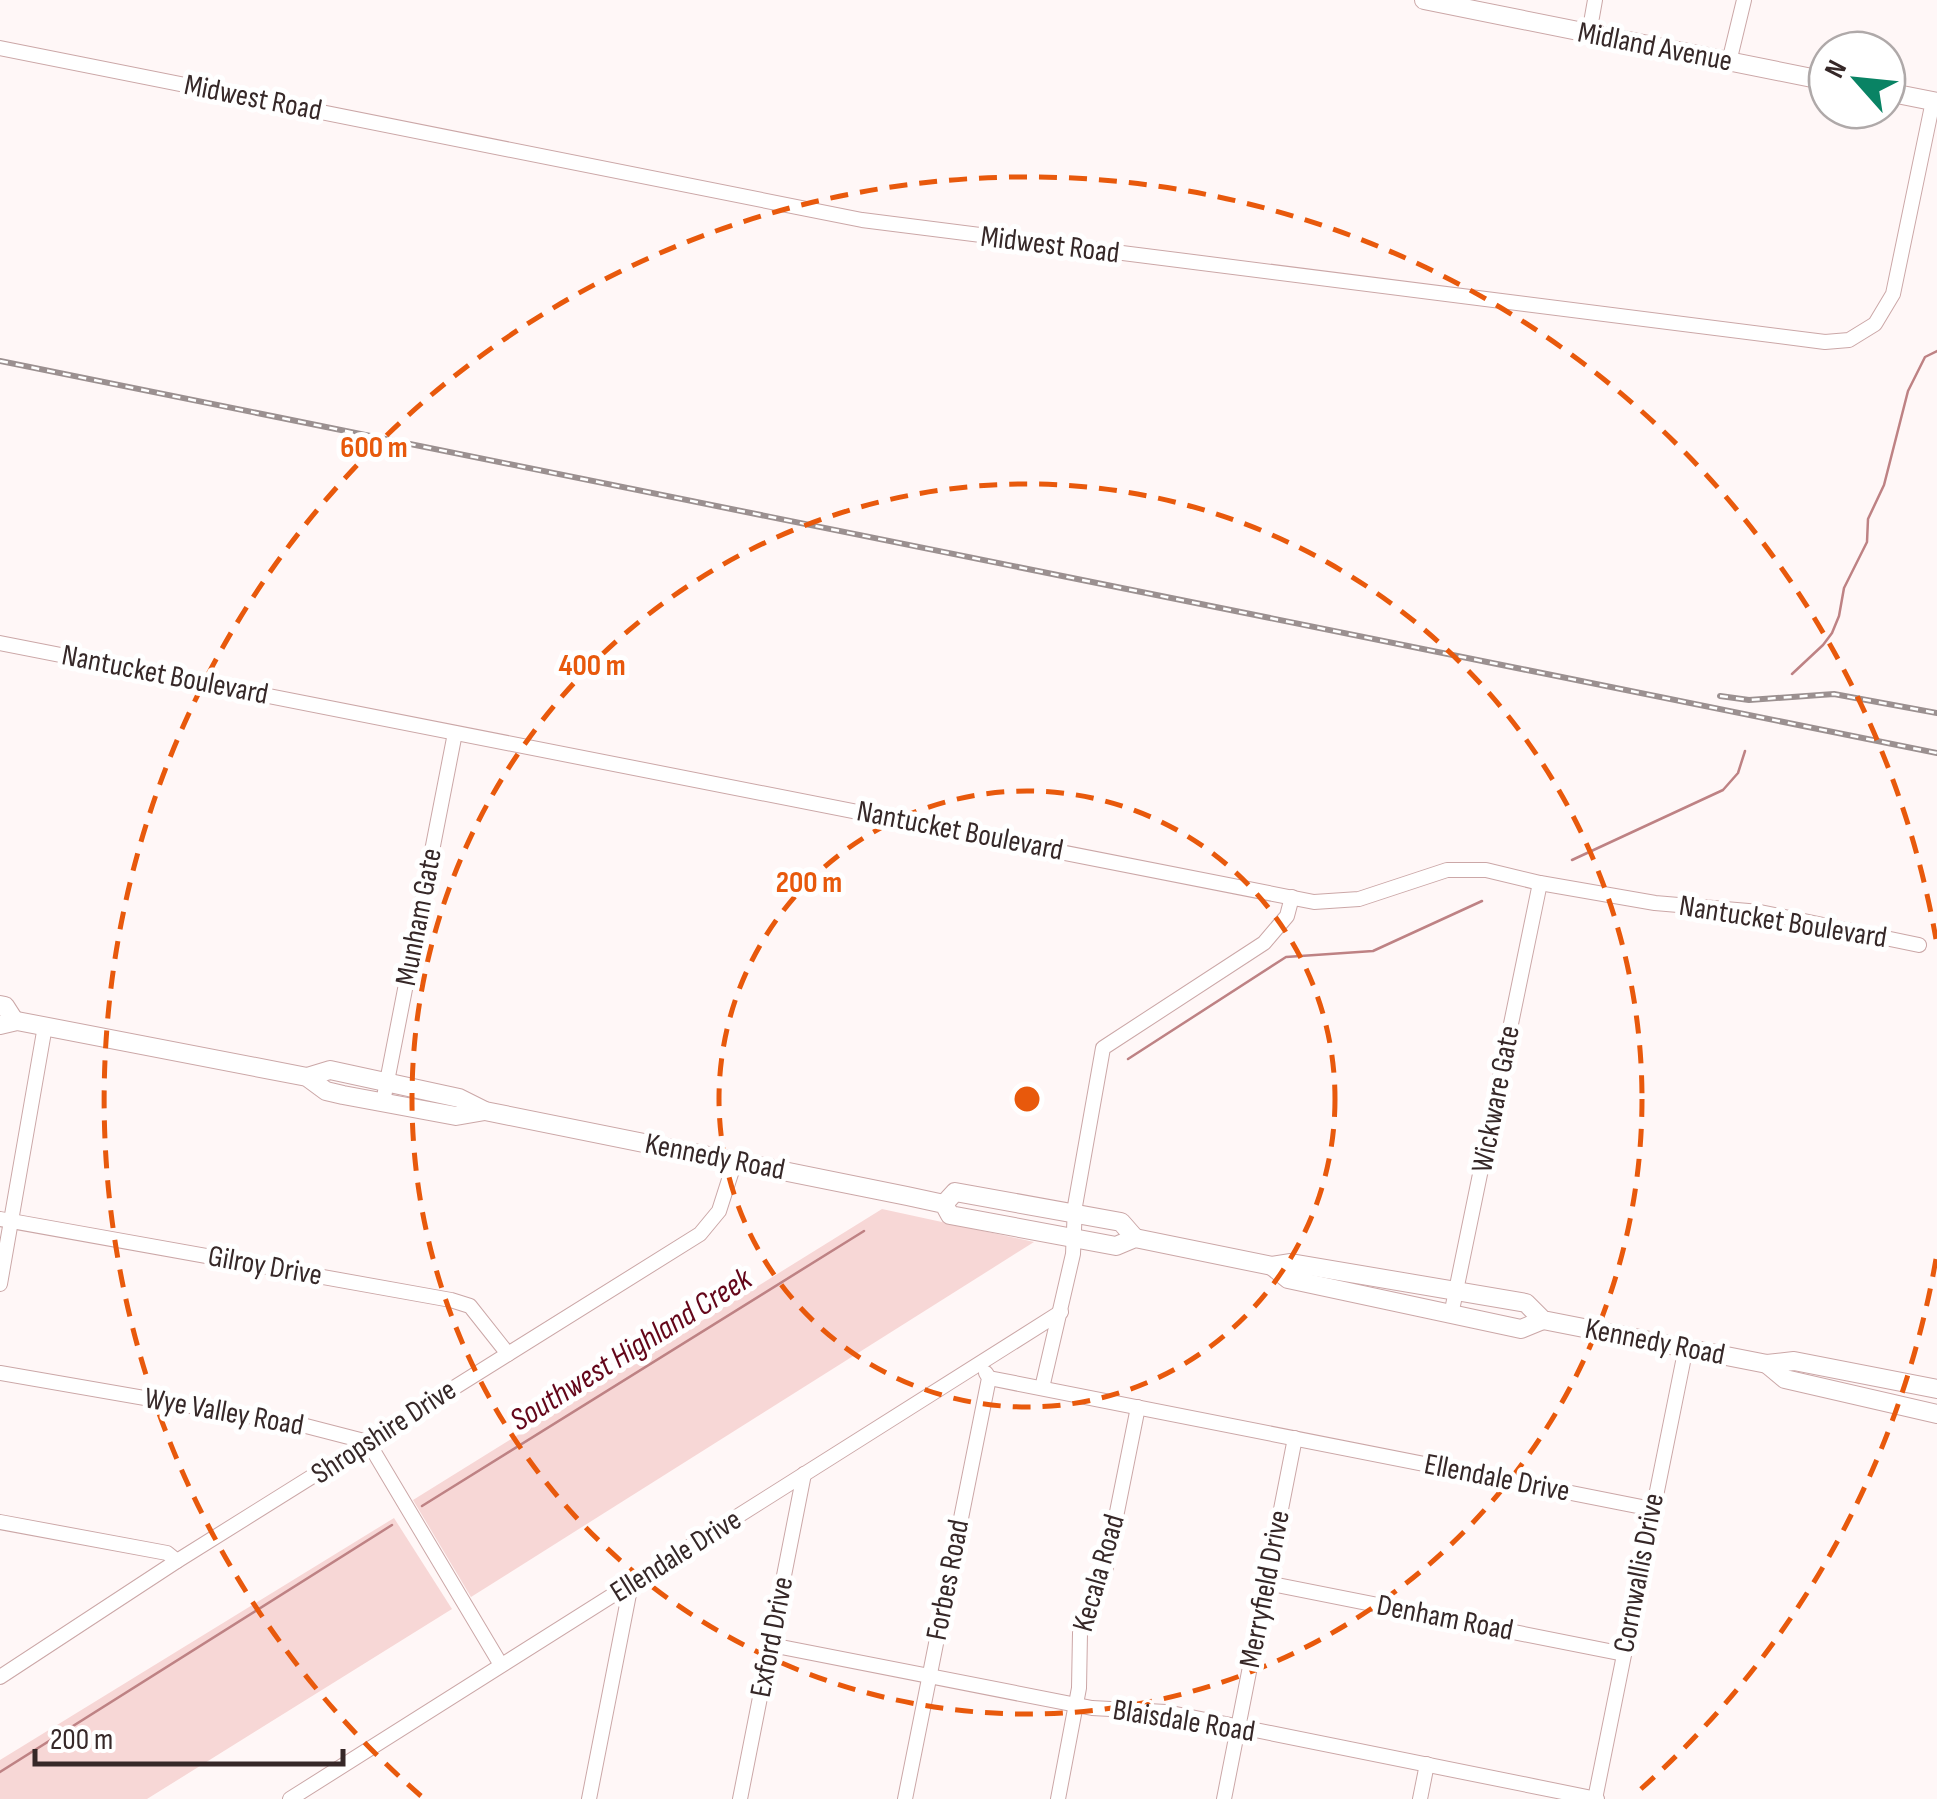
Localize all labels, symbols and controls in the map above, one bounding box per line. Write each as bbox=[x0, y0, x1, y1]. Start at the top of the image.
street label: Midland Avenue bbox=[1575, 14, 1735, 80]
north arrow bbox=[1807, 30, 1907, 130]
text: N bbox=[1818, 55, 1854, 83]
street label: Midwest Road bbox=[181, 67, 325, 129]
street label: Midwest Road bbox=[979, 219, 1121, 271]
text: 600 m bbox=[340, 430, 408, 466]
street label: Nantucket Boulevard bbox=[59, 637, 271, 713]
text: 400 m bbox=[558, 648, 626, 684]
street label: Nantucket Boulevard bbox=[854, 793, 1066, 869]
street label: Munham Gate bbox=[388, 845, 450, 989]
text: 200 m bbox=[776, 865, 842, 901]
street label: Nantucket Boulevard bbox=[1677, 888, 1889, 956]
street label: Wickware Gate bbox=[1464, 1022, 1528, 1176]
centre of rings bbox=[1009, 1081, 1045, 1117]
street label: Kennedy Road bbox=[642, 1126, 788, 1188]
street label: Gilroy Drive bbox=[205, 1238, 325, 1294]
water label: Southwest Highland Creek bbox=[503, 1259, 760, 1440]
street label: Kennedy Road bbox=[1582, 1311, 1728, 1373]
street label: Shropshire Drive bbox=[305, 1372, 463, 1492]
street label: Wye Valley Road bbox=[142, 1380, 306, 1444]
street label: Ellendale Drive bbox=[1421, 1446, 1573, 1510]
street label: Cornwallis Drive bbox=[1606, 1490, 1672, 1656]
street label: Ellendale Drive bbox=[604, 1502, 748, 1610]
street label: Merryfield Drive bbox=[1232, 1507, 1298, 1671]
street label: Kecala Road bbox=[1065, 1510, 1133, 1636]
street label: Forbes Road bbox=[919, 1517, 977, 1643]
street label: Exford Drive bbox=[743, 1574, 801, 1700]
street label: Denham Road bbox=[1374, 1587, 1516, 1649]
street label: Blaisdale Road bbox=[1110, 1692, 1258, 1750]
scale bar bbox=[35, 1704, 342, 1766]
text: 200 m bbox=[50, 1722, 113, 1758]

